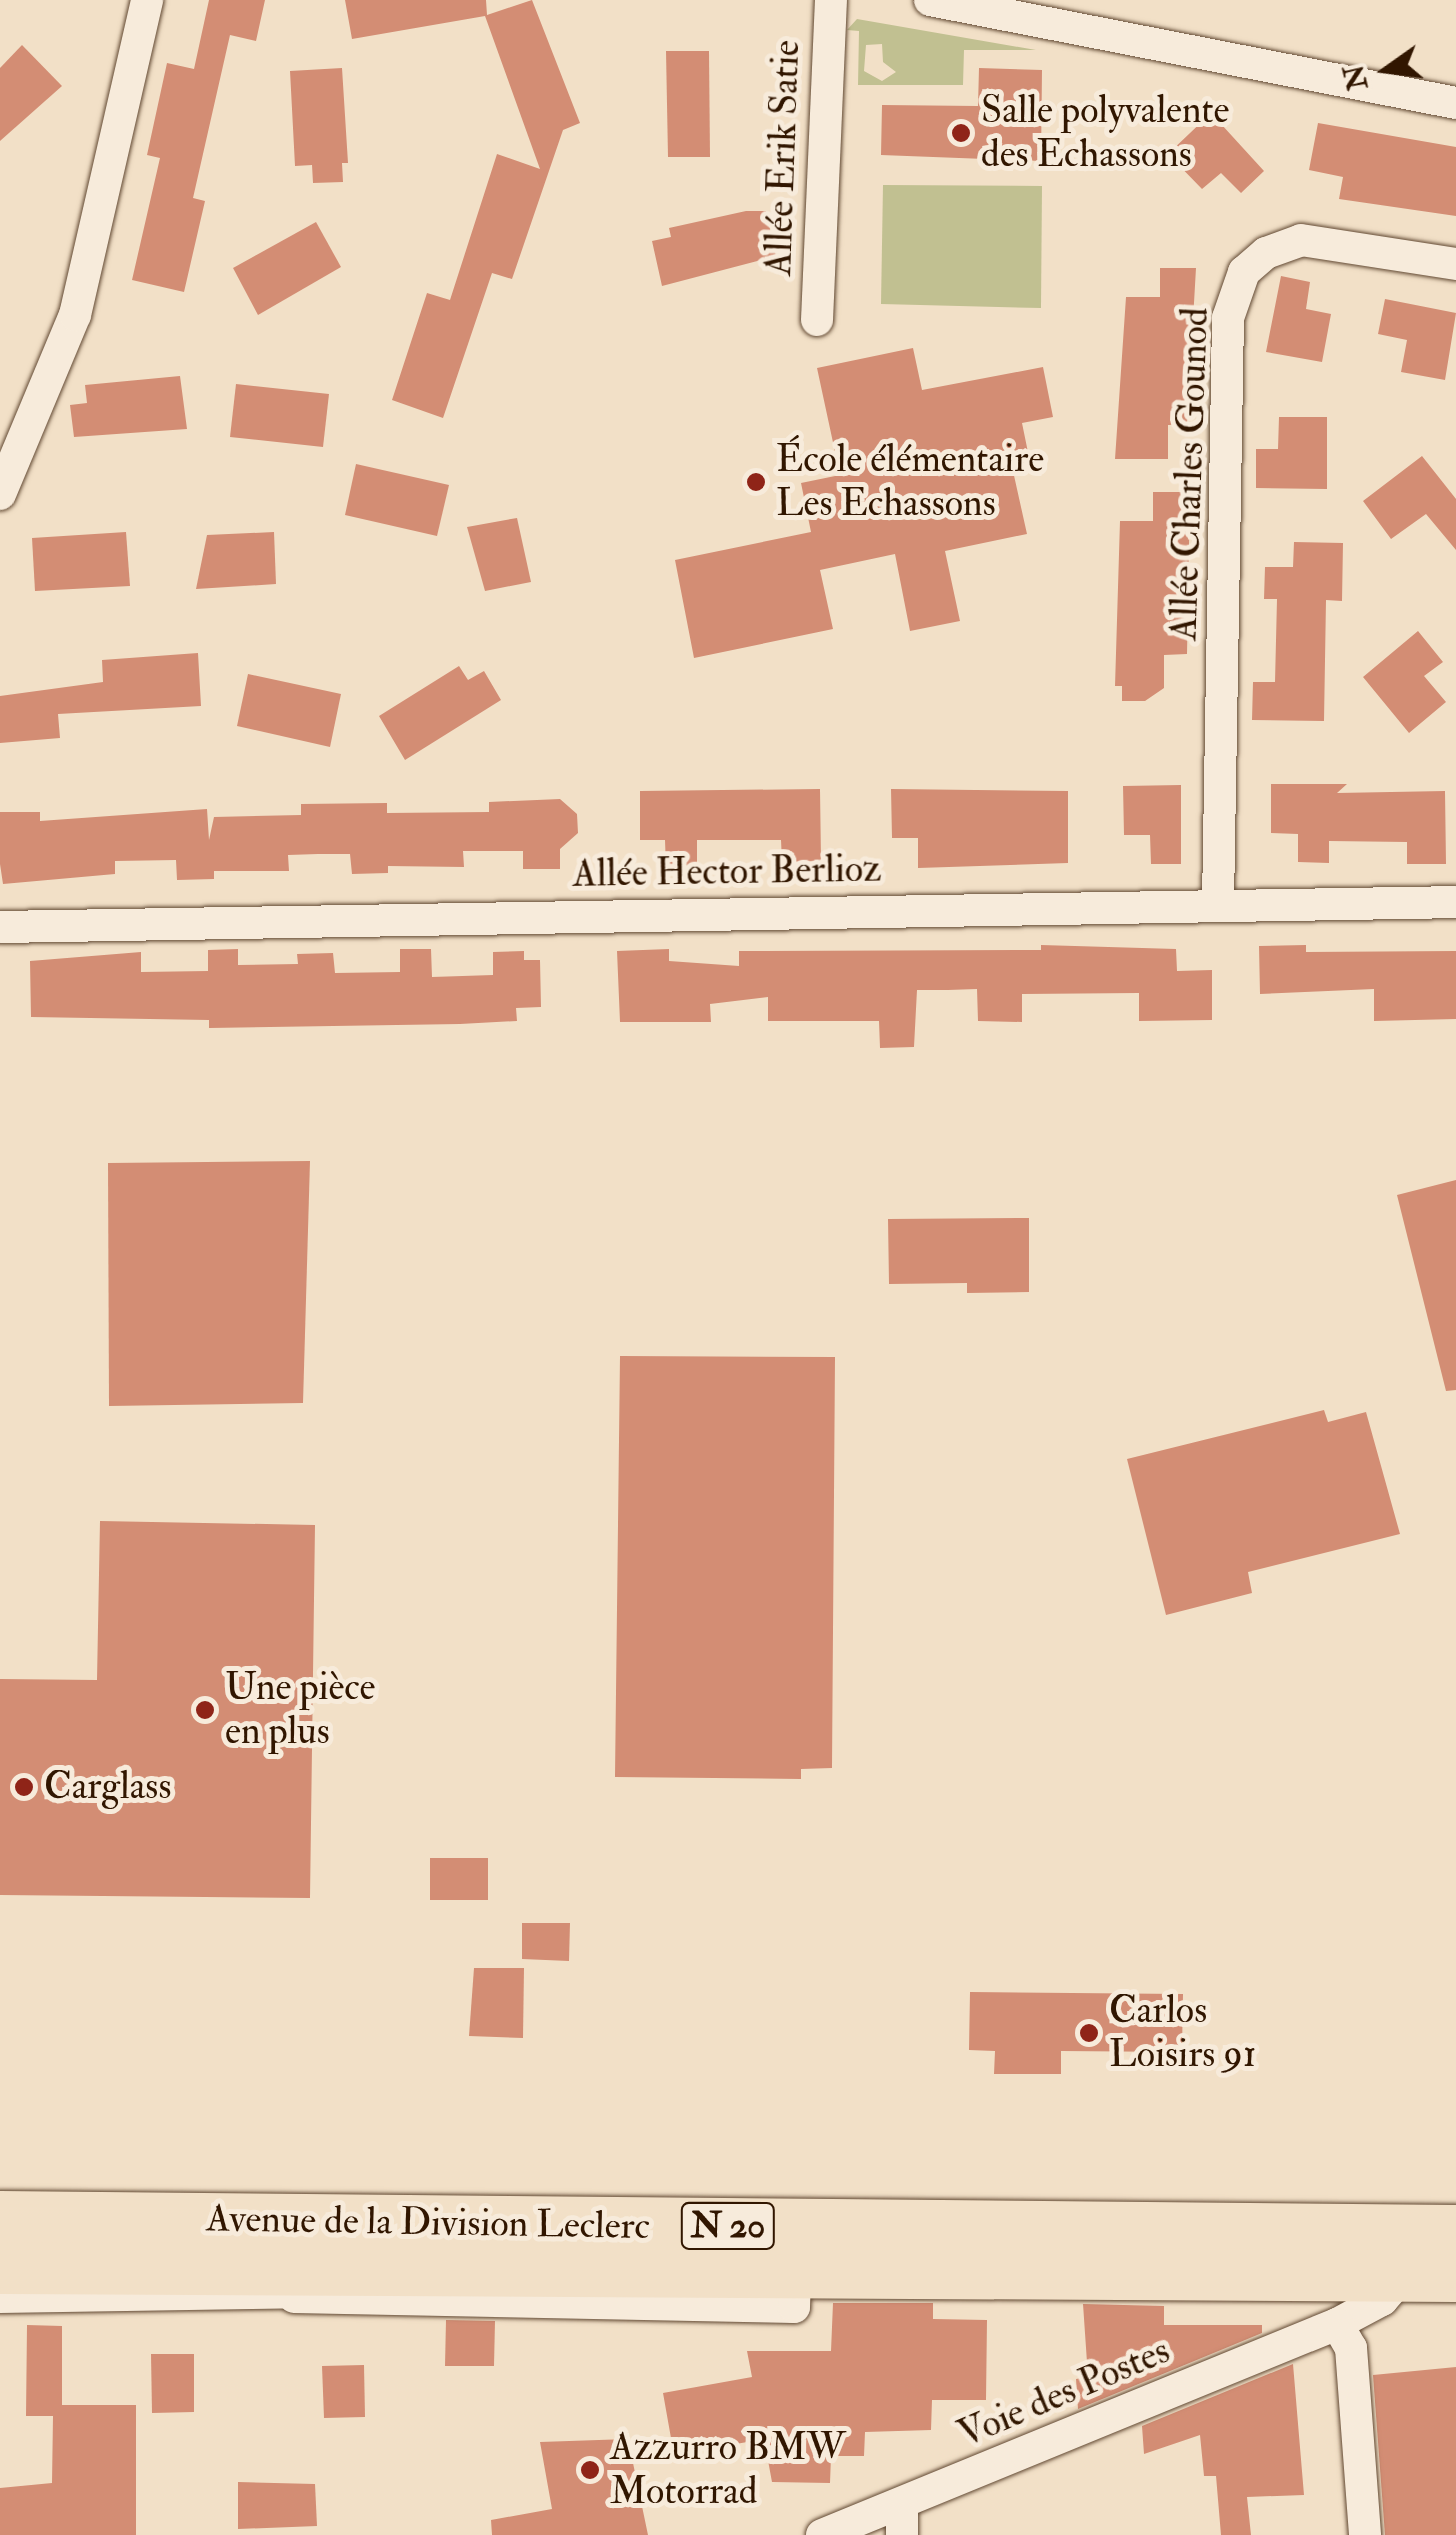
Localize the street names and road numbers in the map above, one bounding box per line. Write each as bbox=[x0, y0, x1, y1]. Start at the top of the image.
street label: Allée Erik Satie bbox=[756, 39, 810, 277]
street label: Allée Charles Gounod bbox=[1161, 307, 1219, 641]
street label: Allée Hector Berlioz bbox=[572, 847, 882, 897]
street label: Avenue de la Division Leclerc bbox=[206, 2196, 650, 2250]
road number: N 20 bbox=[680, 2196, 776, 2256]
street label: Voie des Postes bbox=[952, 2328, 1176, 2458]

